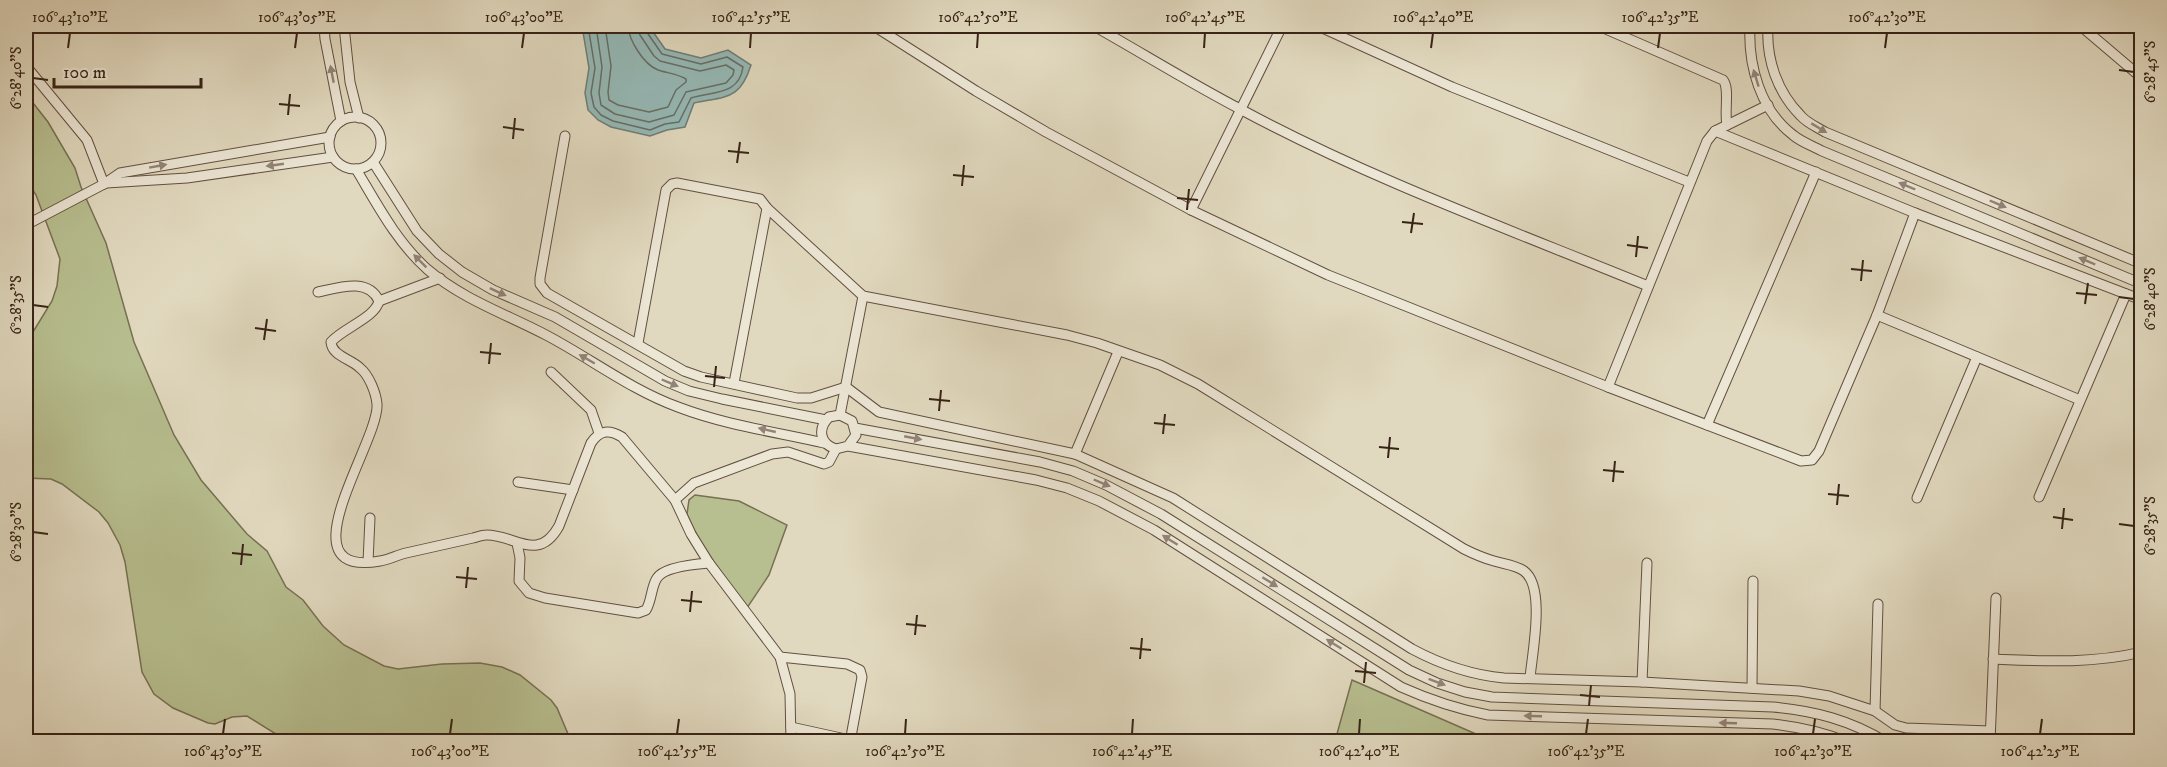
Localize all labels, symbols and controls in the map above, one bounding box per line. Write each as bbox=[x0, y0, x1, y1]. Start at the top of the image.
text: 106°43'10"E bbox=[32, 8, 108, 27]
text: 106°43'05"E bbox=[258, 8, 336, 27]
text: 106°43'00"E bbox=[485, 8, 564, 27]
text: 106°42'55"E bbox=[712, 8, 791, 27]
text: 106°42'50"E bbox=[938, 8, 1018, 27]
text: 106°42'45"E bbox=[1165, 8, 1245, 27]
text: 106°42'40"E bbox=[1393, 8, 1474, 27]
text: 106°42'35"E bbox=[1621, 8, 1699, 27]
text: 106°42'30"E bbox=[1848, 8, 1926, 27]
text: 6°28'45"S bbox=[2141, 41, 2160, 103]
text: 6°28'40"S bbox=[7, 46, 26, 110]
scale bar bbox=[54, 51, 201, 89]
text: 100 m bbox=[63, 62, 106, 84]
one-way arrow bbox=[326, 64, 336, 83]
one-way arrow bbox=[1751, 69, 1760, 87]
one-way arrow bbox=[1811, 123, 1828, 133]
one-way arrow bbox=[149, 161, 168, 170]
one-way arrow bbox=[265, 161, 284, 170]
one-way arrow bbox=[1898, 181, 1916, 191]
one-way arrow bbox=[1990, 199, 2008, 209]
one-way arrow bbox=[413, 255, 427, 269]
one-way arrow bbox=[2078, 256, 2096, 266]
text: 6°28'40"S bbox=[2141, 267, 2160, 331]
text: 6°28'35"S bbox=[7, 275, 26, 335]
one-way arrow bbox=[490, 287, 508, 297]
one-way arrow bbox=[579, 354, 596, 364]
one-way arrow bbox=[662, 378, 680, 388]
one-way arrow bbox=[758, 425, 777, 434]
one-way arrow bbox=[903, 434, 922, 443]
one-way arrow bbox=[1093, 478, 1111, 488]
text: 6°28'35"S bbox=[2141, 496, 2160, 556]
text: 6°28'30"S bbox=[7, 502, 26, 562]
one-way arrow bbox=[1161, 535, 1178, 546]
one-way arrow bbox=[1261, 577, 1278, 588]
one-way arrow bbox=[1326, 639, 1343, 650]
one-way arrow bbox=[1428, 677, 1446, 687]
one-way arrow bbox=[1524, 712, 1543, 721]
one-way arrow bbox=[1719, 718, 1738, 727]
text: 106°43'05"E bbox=[184, 742, 262, 761]
text: 106°43'00"E bbox=[411, 742, 490, 761]
text: 106°42'55"E bbox=[638, 742, 717, 761]
text: 106°42'50"E bbox=[865, 742, 945, 761]
text: 106°42'45"E bbox=[1092, 742, 1172, 761]
text: 106°42'40"E bbox=[1319, 742, 1400, 761]
text: 106°42'35"E bbox=[1547, 742, 1625, 761]
text: 106°42'30"E bbox=[1774, 742, 1852, 761]
text: 106°42'25"E bbox=[2001, 742, 2080, 761]

